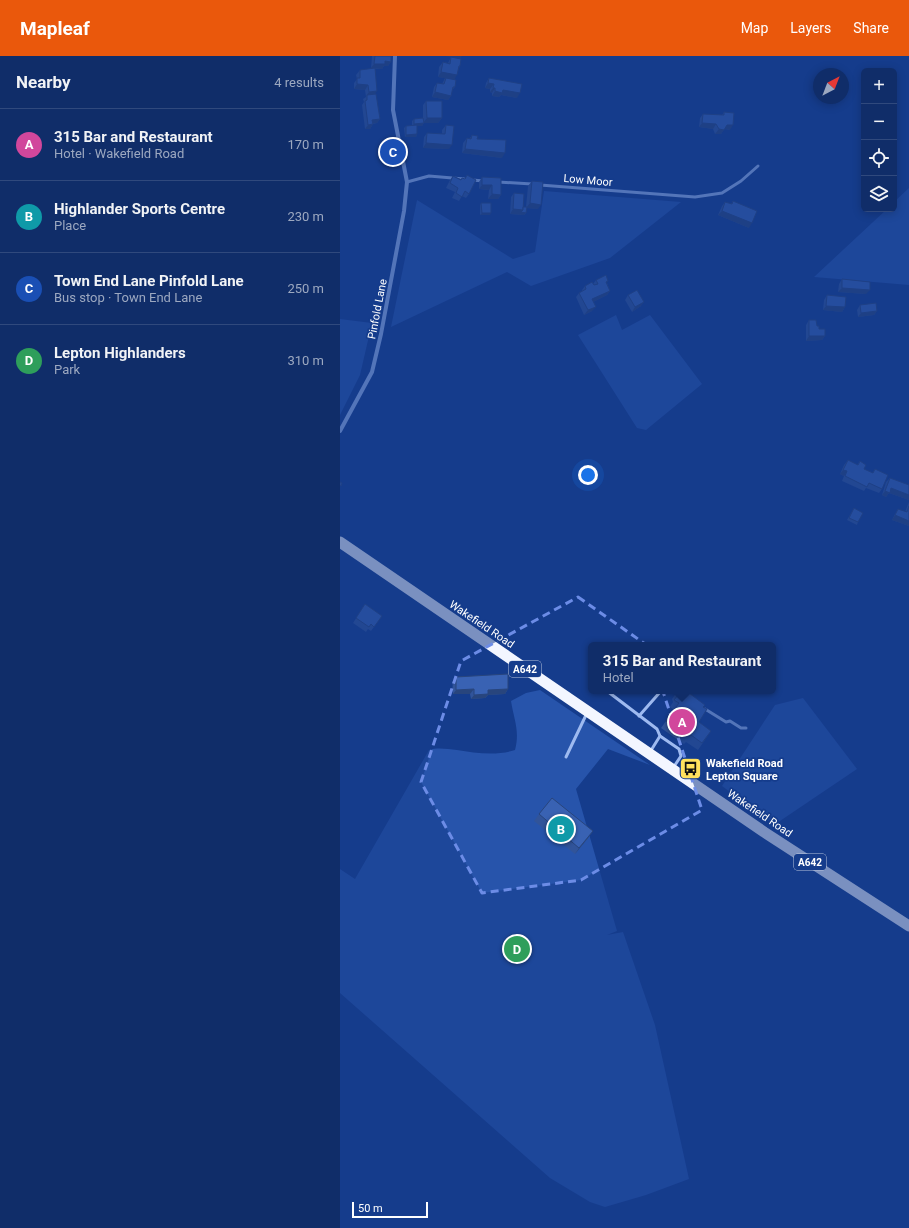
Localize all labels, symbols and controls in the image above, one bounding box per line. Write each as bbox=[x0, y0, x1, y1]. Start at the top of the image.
text: Mapleaf bbox=[20, 17, 90, 40]
text: Map bbox=[741, 20, 768, 36]
text: Layers bbox=[790, 20, 831, 36]
text: Share bbox=[853, 20, 889, 36]
north arrow bbox=[813, 68, 849, 104]
map controls bbox=[861, 68, 897, 212]
button: + bbox=[861, 68, 897, 104]
text: Nearby bbox=[16, 72, 71, 92]
text: 4 results bbox=[274, 75, 324, 90]
button: − bbox=[861, 104, 897, 140]
text: 315 Bar and Restaurant bbox=[54, 128, 213, 146]
text: A bbox=[25, 137, 33, 152]
text: 170 m bbox=[287, 137, 324, 152]
pin: C bbox=[380, 137, 406, 167]
button: locate bbox=[861, 140, 897, 176]
text: Hotel · Wakefield Road bbox=[54, 146, 184, 161]
street label: Low Moor bbox=[563, 172, 613, 189]
button: layers bbox=[861, 176, 897, 212]
text: Highlander Sports Centre bbox=[54, 200, 225, 218]
text: B bbox=[25, 209, 33, 224]
text: 230 m bbox=[287, 209, 324, 224]
text: Place bbox=[54, 218, 86, 233]
text: Town End Lane Pinfold Lane bbox=[54, 272, 244, 290]
street label: Pinfold Lane bbox=[365, 278, 390, 340]
text: C bbox=[25, 281, 33, 296]
text: 250 m bbox=[287, 281, 324, 296]
text: Bus stop · Town End Lane bbox=[54, 290, 202, 305]
text: Lepton Highlanders bbox=[54, 344, 186, 362]
text: D bbox=[25, 353, 33, 368]
text: 310 m bbox=[287, 353, 324, 368]
text: Park bbox=[54, 362, 80, 377]
your location bbox=[578, 465, 598, 485]
street label: Wakefield Road bbox=[447, 598, 517, 651]
popup bbox=[588, 642, 776, 694]
text: 315 Bar and Restaurant bbox=[603, 652, 761, 670]
road number: A642 bbox=[509, 661, 541, 677]
text: Hotel bbox=[603, 670, 634, 685]
pin: A bbox=[669, 707, 695, 737]
bus stop icon: Wakefield Road Lepton Square bbox=[677, 756, 703, 782]
place label: Wakefield Road Lepton Square bbox=[706, 757, 783, 783]
street label: Wakefield Road bbox=[725, 787, 795, 840]
pin: B bbox=[548, 814, 574, 844]
road number: A642 bbox=[794, 854, 826, 870]
pin: D bbox=[504, 934, 530, 964]
scale bar bbox=[352, 1200, 428, 1219]
text: 50 m bbox=[358, 1202, 383, 1215]

